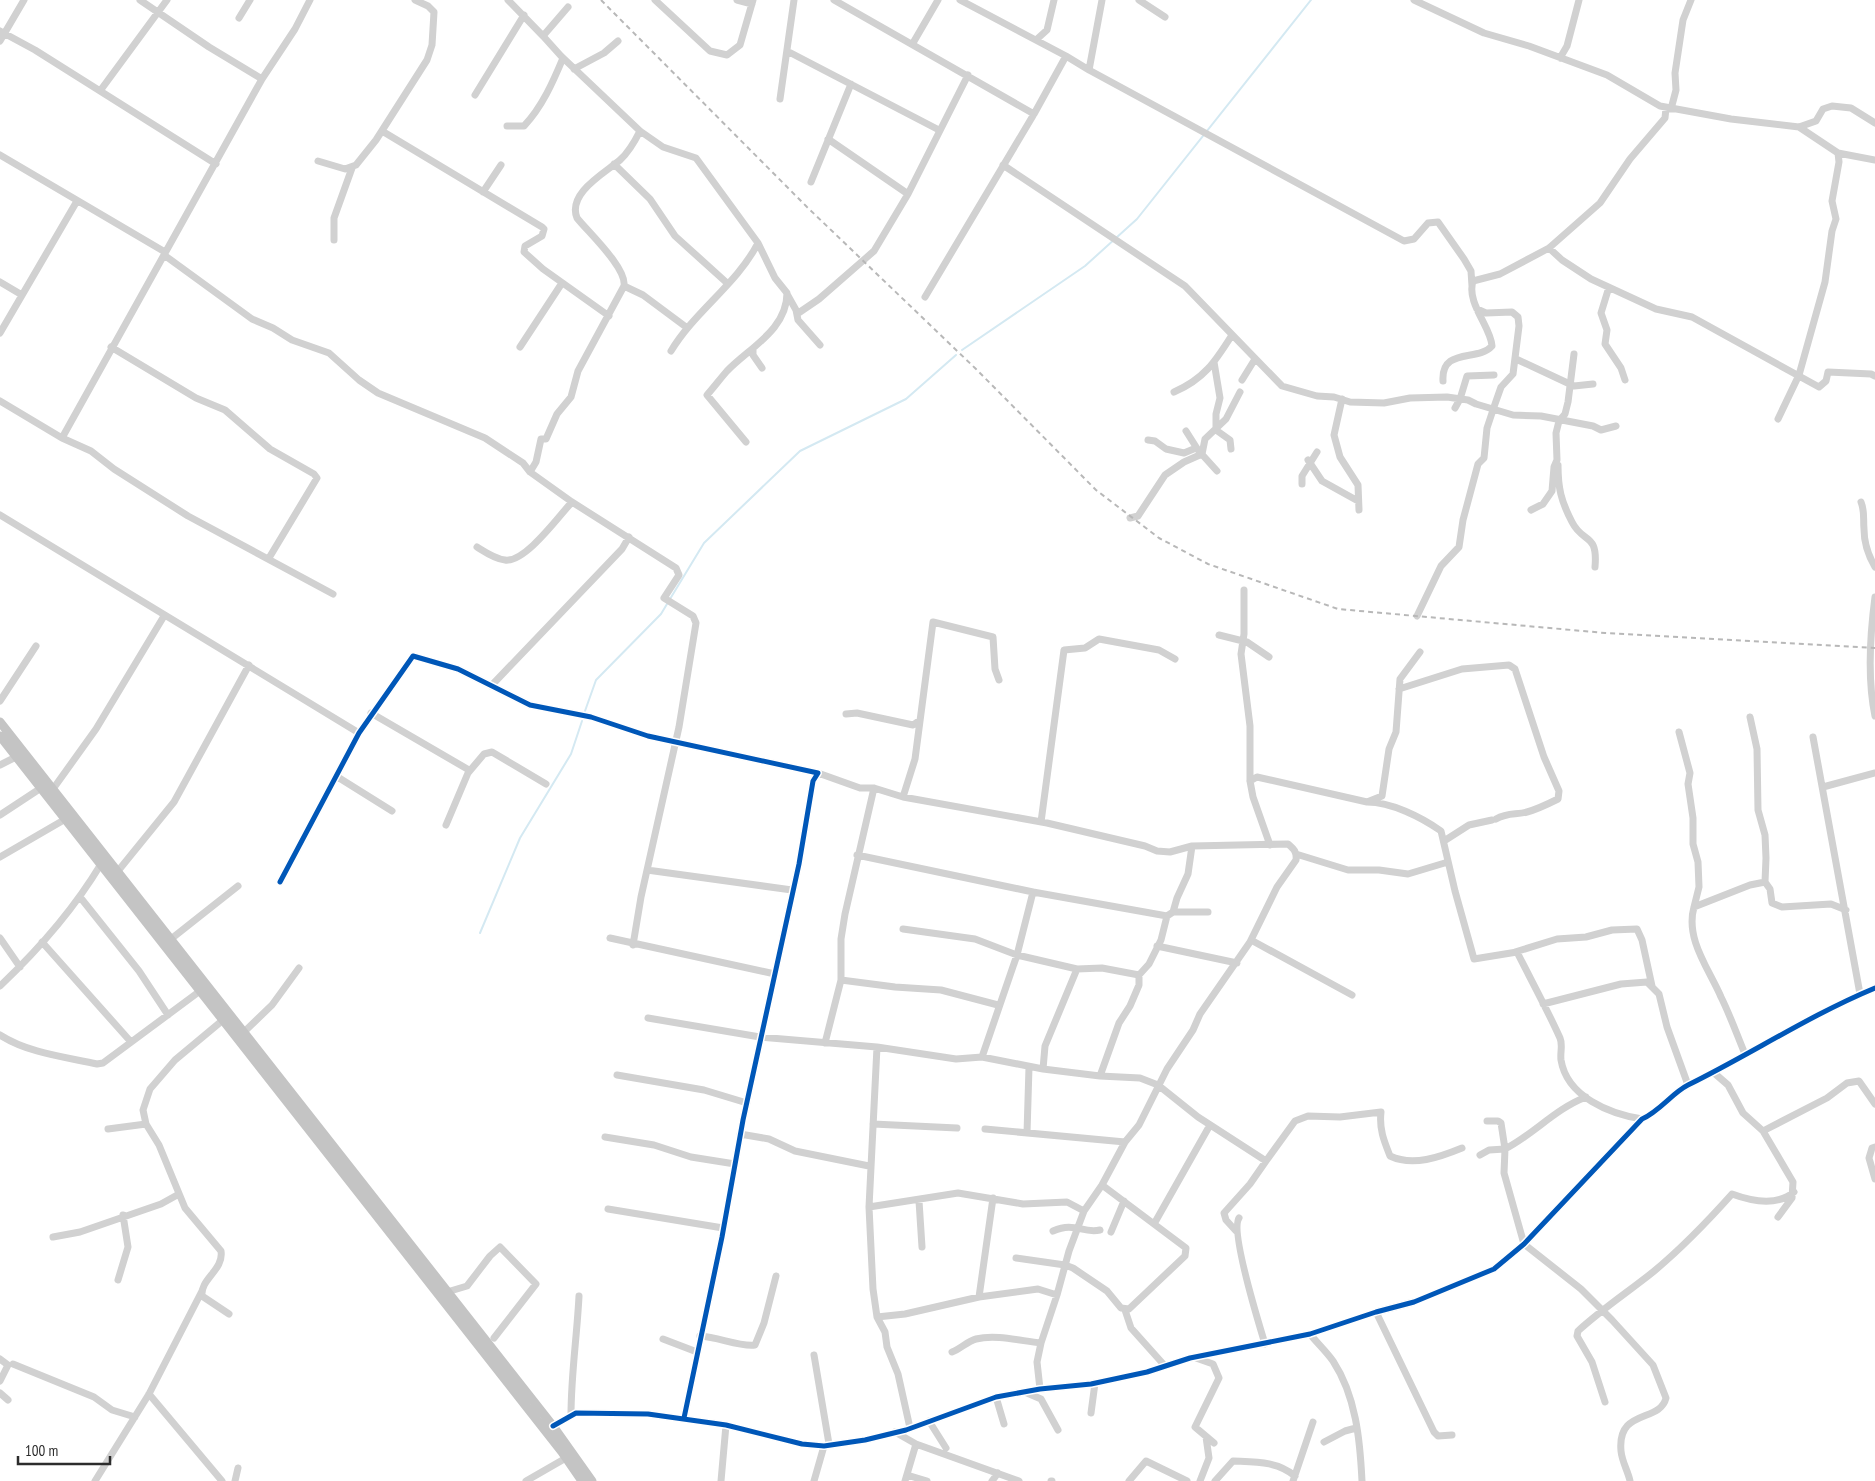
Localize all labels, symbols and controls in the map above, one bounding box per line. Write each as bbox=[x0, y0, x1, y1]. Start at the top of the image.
scale bar bbox=[18, 1434, 110, 1466]
text: 100 m bbox=[25, 1441, 58, 1460]

